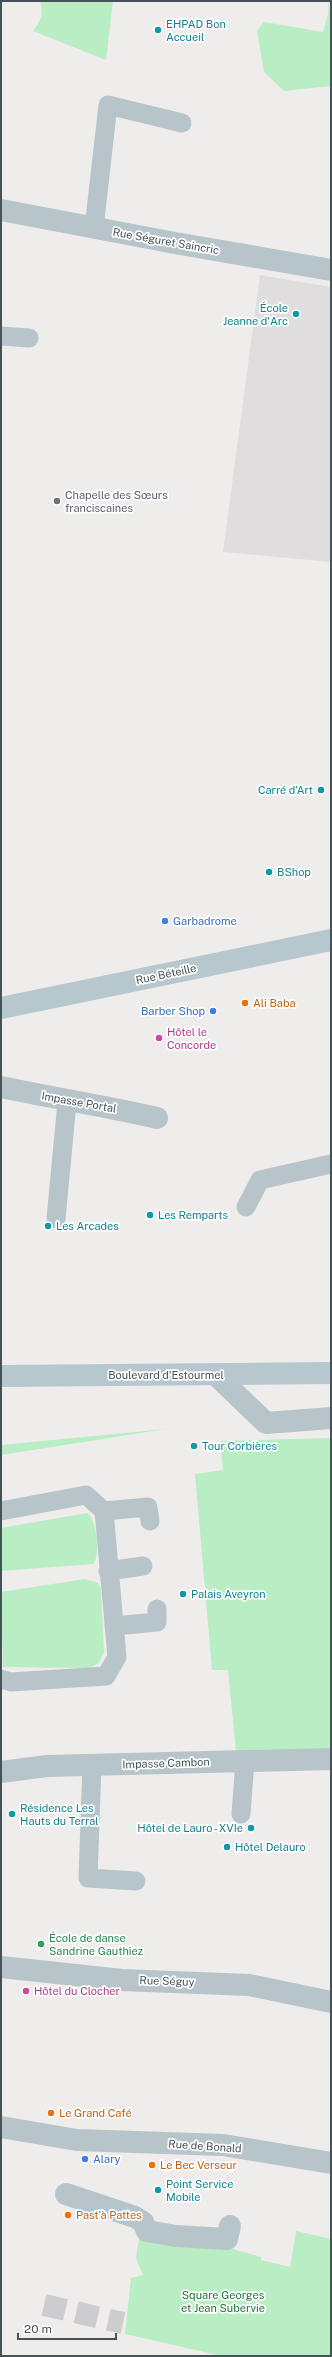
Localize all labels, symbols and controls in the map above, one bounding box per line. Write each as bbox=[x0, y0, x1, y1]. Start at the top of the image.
place label: EHPAD Bon Accueil bbox=[166, 18, 226, 43]
marker: EHPAD Bon Accueil bbox=[153, 25, 163, 35]
street label: Rue Séguret Saincric bbox=[112, 226, 220, 256]
place label: École Jeanne d'Arc bbox=[223, 301, 288, 327]
marker: École Jeanne d'Arc bbox=[291, 309, 301, 319]
place label: Chapelle des Sœurs franciscaines bbox=[65, 489, 168, 514]
marker: Chapelle des Sœurs franciscaines bbox=[52, 496, 62, 506]
place label: Carré d’Art bbox=[258, 784, 313, 796]
marker: Carré d’Art bbox=[316, 785, 326, 795]
place label: BShop bbox=[277, 866, 311, 878]
marker: BShop bbox=[264, 867, 274, 877]
place label: Garbadrome bbox=[173, 915, 237, 927]
marker: Garbadrome bbox=[160, 916, 170, 926]
street label: Rue Béteille bbox=[135, 962, 197, 986]
place label: Ali Baba bbox=[253, 997, 296, 1009]
marker: Ali Baba bbox=[240, 998, 250, 1008]
place label: Barber Shop bbox=[141, 1005, 205, 1017]
marker: Barber Shop bbox=[208, 1006, 218, 1016]
place label: Hôtel le Concorde bbox=[167, 1026, 216, 1051]
marker: Hôtel le Concorde bbox=[154, 1033, 164, 1043]
street label: Impasse Portal bbox=[41, 1089, 117, 1115]
place label: Les Remparts bbox=[158, 1209, 228, 1221]
marker: Les Remparts bbox=[145, 1210, 155, 1220]
place label: Les Arcades bbox=[56, 1220, 119, 1232]
marker: Les Arcades bbox=[43, 1221, 53, 1231]
street label: Boulevard d'Estourmel bbox=[108, 1369, 224, 1381]
place label: Tour Corbières bbox=[202, 1440, 277, 1452]
marker: Tour Corbières bbox=[189, 1441, 199, 1451]
place label: Palais Aveyron bbox=[191, 1588, 266, 1600]
marker: Palais Aveyron bbox=[178, 1589, 188, 1599]
street label: Impasse Cambon bbox=[122, 1755, 210, 1771]
place label: Résidence Les Hauts du Terral bbox=[20, 1802, 99, 1827]
marker: Résidence Les Hauts du Terral bbox=[7, 1809, 17, 1819]
place label: Hôtel de Lauro - XVIe bbox=[137, 1822, 243, 1834]
marker: Hôtel de Lauro - XVIe bbox=[246, 1823, 256, 1833]
place label: Hôtel Delauro bbox=[235, 1841, 306, 1853]
marker: Hôtel Delauro bbox=[222, 1842, 232, 1852]
place label: École de danse Sandrine Gauthiez bbox=[49, 1931, 143, 1957]
marker: École de danse Sandrine Gauthiez bbox=[36, 1939, 46, 1949]
street label: Rue Séguy bbox=[139, 1974, 195, 1988]
place label: Hôtel du Clocher bbox=[34, 1985, 120, 1997]
marker: Hôtel du Clocher bbox=[21, 1986, 31, 1996]
place label: Le Grand Café bbox=[59, 2107, 132, 2119]
marker: Le Grand Café bbox=[46, 2108, 56, 2118]
street label: Rue de Bonald bbox=[168, 2137, 242, 2155]
place label: Alary bbox=[93, 2153, 121, 2165]
marker: Alary bbox=[80, 2154, 90, 2164]
place label: Le Bec Verseur bbox=[160, 2159, 237, 2171]
marker: Le Bec Verseur bbox=[147, 2160, 157, 2170]
place label: Point Service Mobile bbox=[166, 2178, 233, 2203]
marker: Point Service Mobile bbox=[153, 2185, 163, 2195]
place label: Past'à Pattes bbox=[76, 2209, 142, 2221]
marker: Past'à Pattes bbox=[63, 2210, 73, 2220]
park label: Square Georges et Jean Subervie bbox=[181, 2289, 265, 2314]
scale bar bbox=[18, 2315, 116, 2341]
text: 20 m bbox=[24, 2322, 52, 2336]

